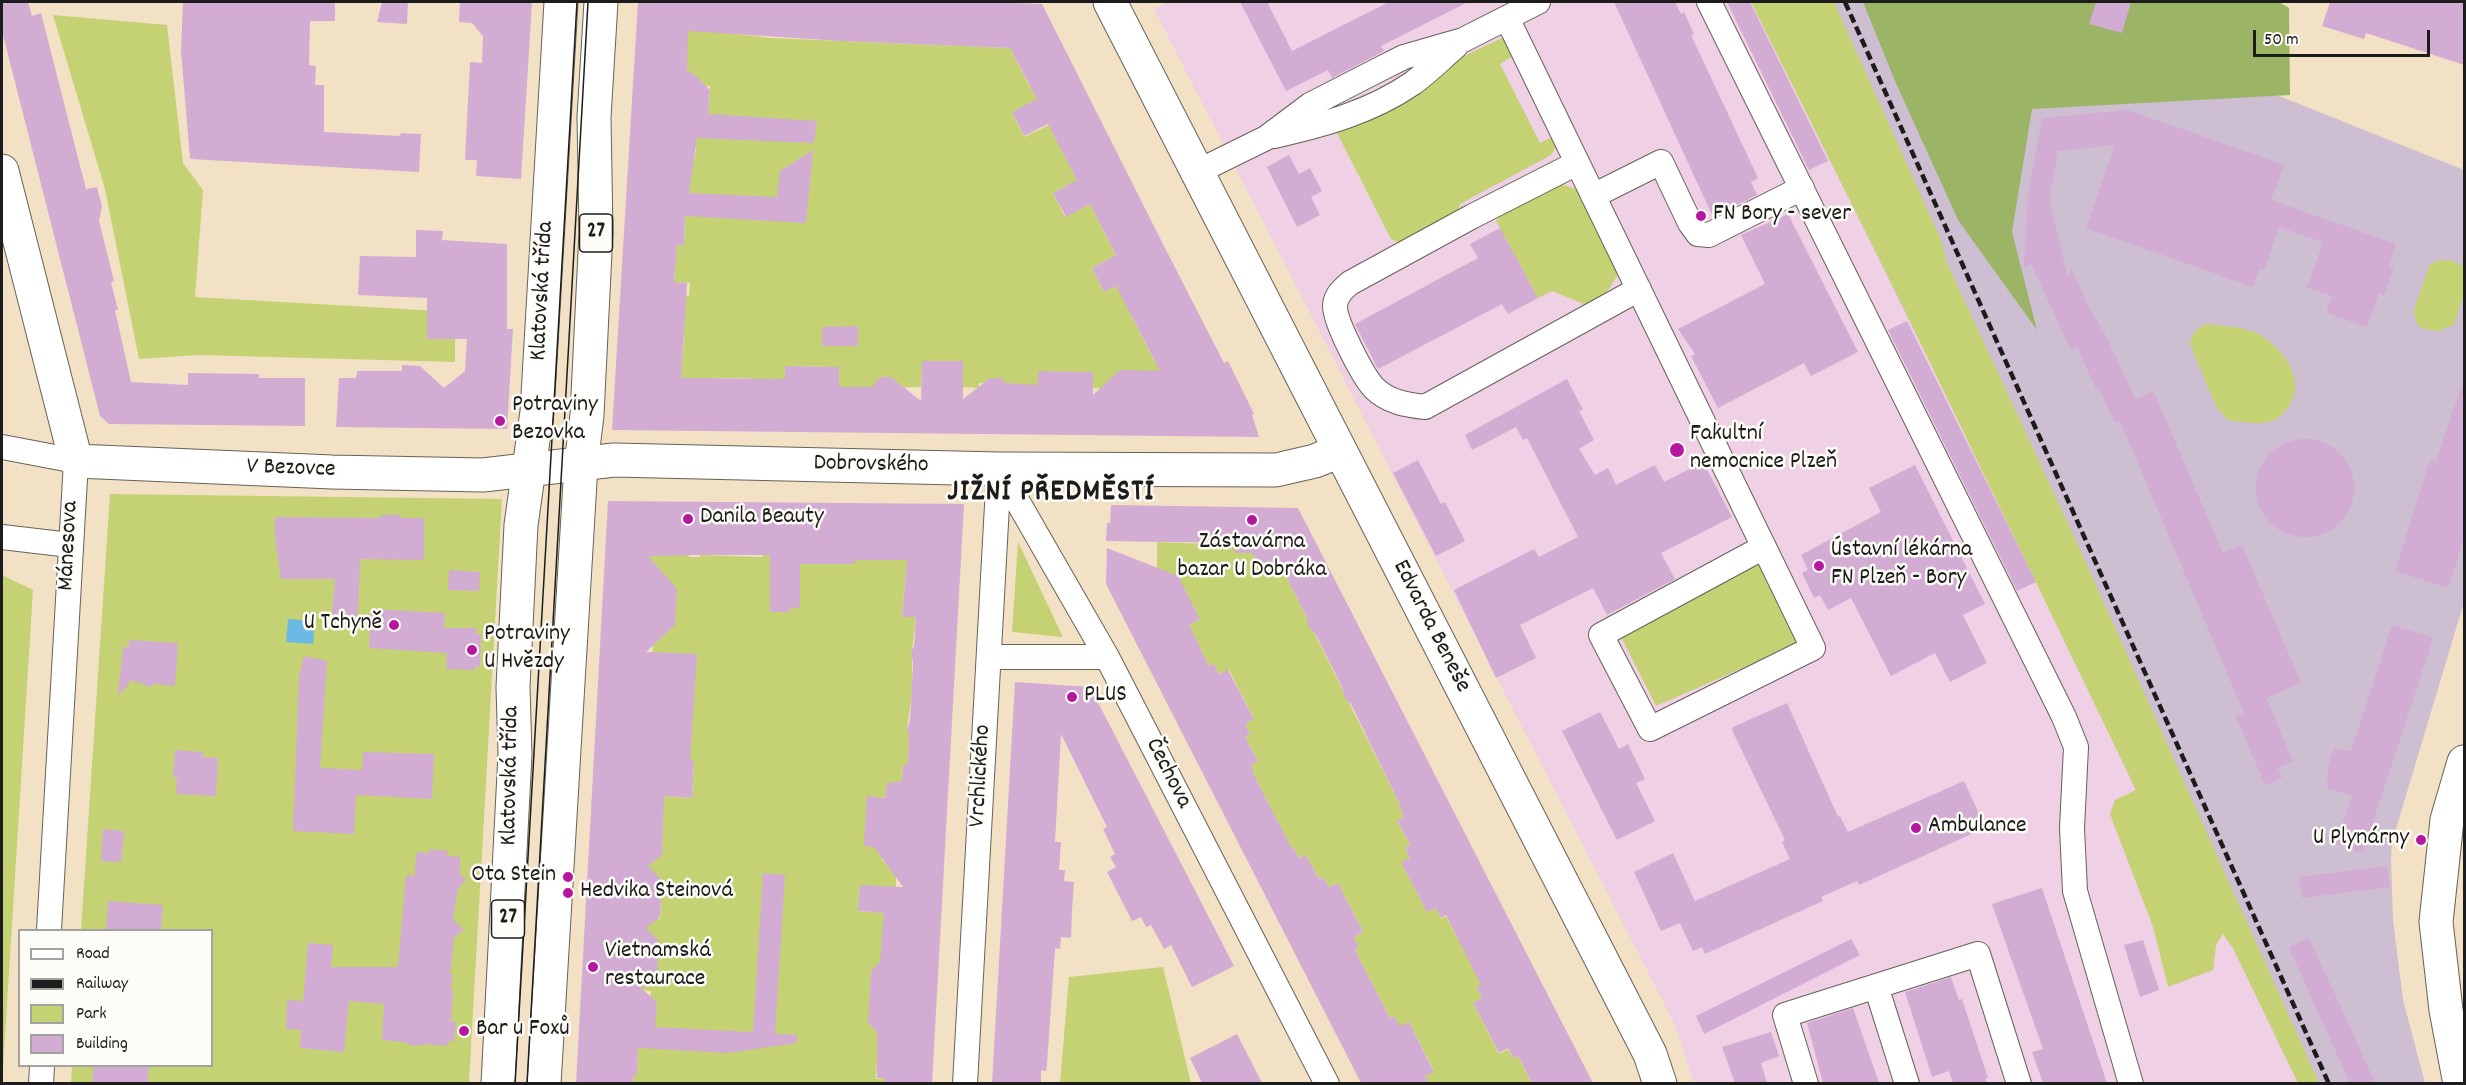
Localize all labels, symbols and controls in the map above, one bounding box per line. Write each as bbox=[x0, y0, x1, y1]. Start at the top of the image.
scale bar bbox=[2256, 18, 2433, 56]
text: 50 m bbox=[2264, 28, 2299, 53]
place label: FN Bory - sever bbox=[1713, 202, 1851, 230]
marker: FN Bory - sever bbox=[1694, 209, 1708, 223]
road number: 27 bbox=[580, 214, 612, 252]
street label: Klatovská třída bbox=[526, 221, 562, 361]
place label: Potraviny Bezovka bbox=[512, 393, 598, 449]
marker: Potraviny Bezovka bbox=[493, 414, 507, 428]
place label: Fakultní nemocnice Plzeň bbox=[1690, 422, 1837, 478]
marker: Fakultní nemocnice Plzeň bbox=[1668, 441, 1686, 459]
street label: Dobrovského bbox=[813, 451, 929, 481]
street label: V Bezovce bbox=[246, 454, 336, 486]
district label: JIŽNÍ PŘEDMĚSTÍ bbox=[947, 477, 1155, 513]
street label: Mánesova bbox=[53, 500, 87, 592]
place label: Danila Beauty bbox=[700, 505, 824, 533]
marker: Danila Beauty bbox=[681, 512, 695, 526]
marker: Zástavárna bazar U Dobráka bbox=[1245, 513, 1259, 527]
place label: Zástavárna bazar U Dobráka bbox=[1178, 530, 1326, 586]
place label: Ústavní lékárna FN Plzeň - Bory bbox=[1831, 538, 1972, 594]
street label: Edvarda Beneše bbox=[1384, 556, 1476, 698]
marker: Ústavní lékárna FN Plzeň - Bory bbox=[1812, 559, 1826, 573]
place label: U Tchyně bbox=[304, 611, 382, 639]
marker: U Tchyně bbox=[387, 618, 401, 632]
place label: Potraviny U Hvězdy bbox=[484, 622, 570, 678]
marker: Potraviny U Hvězdy bbox=[465, 643, 479, 657]
place label: PLUS bbox=[1084, 683, 1127, 711]
marker: PLUS bbox=[1065, 690, 1079, 704]
street label: Klatovská třída bbox=[496, 706, 528, 846]
street label: Vrchlického bbox=[965, 724, 999, 828]
street label: Čechova bbox=[1137, 734, 1197, 814]
place label: Ambulance bbox=[1928, 814, 2027, 842]
marker: Ambulance bbox=[1909, 821, 1923, 835]
place label: U Plynárny bbox=[2313, 826, 2409, 854]
marker: U Plynárny bbox=[2414, 833, 2428, 847]
place label: Ota Stein bbox=[471, 863, 556, 891]
marker: Ota Stein bbox=[561, 870, 575, 884]
place label: Hedvika Steinová bbox=[580, 879, 733, 907]
marker: Hedvika Steinová bbox=[561, 886, 575, 900]
road number: 27 bbox=[492, 900, 524, 938]
legend bbox=[18, 929, 213, 1067]
place label: Vietnamská restaurace bbox=[605, 939, 711, 995]
text: Road bbox=[76, 942, 110, 967]
marker: Vietnamská restaurace bbox=[586, 960, 600, 974]
text: Railway bbox=[76, 972, 128, 997]
text: Park bbox=[76, 1002, 107, 1027]
place label: Bar u Foxů bbox=[476, 1017, 570, 1045]
marker: Bar u Foxů bbox=[457, 1024, 471, 1038]
text: Building bbox=[76, 1032, 128, 1057]

